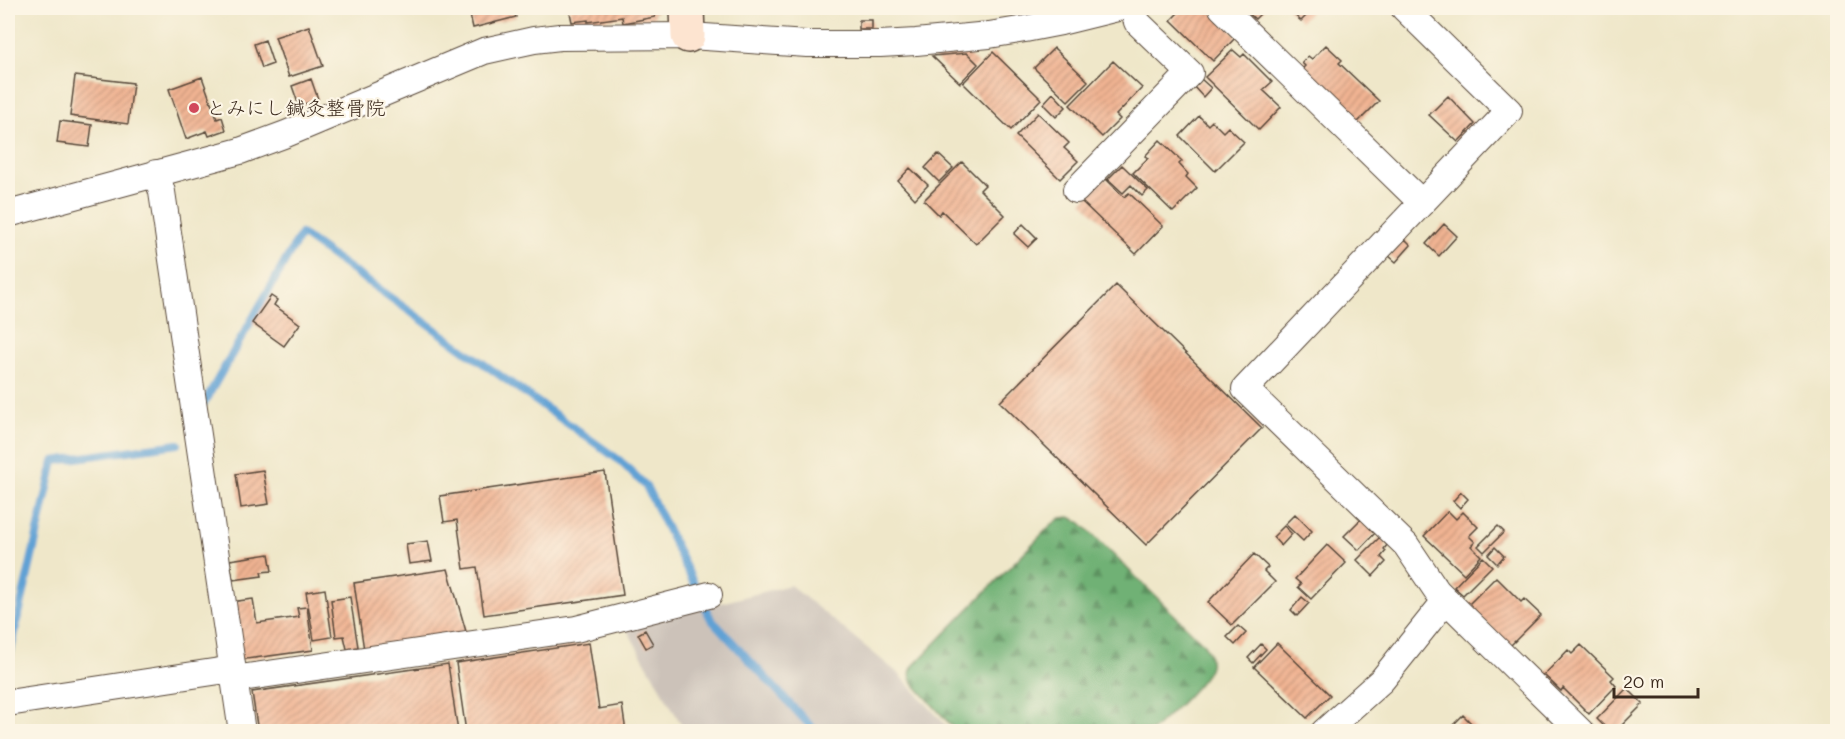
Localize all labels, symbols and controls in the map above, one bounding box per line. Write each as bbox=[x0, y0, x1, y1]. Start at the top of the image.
place label: とみにし鍼灸整骨院 bbox=[206, 94, 386, 120]
marker: とみにし鍼灸整骨院 bbox=[187, 101, 201, 115]
scale bar bbox=[1614, 661, 1698, 699]
text: 20 m bbox=[1623, 669, 1664, 693]

